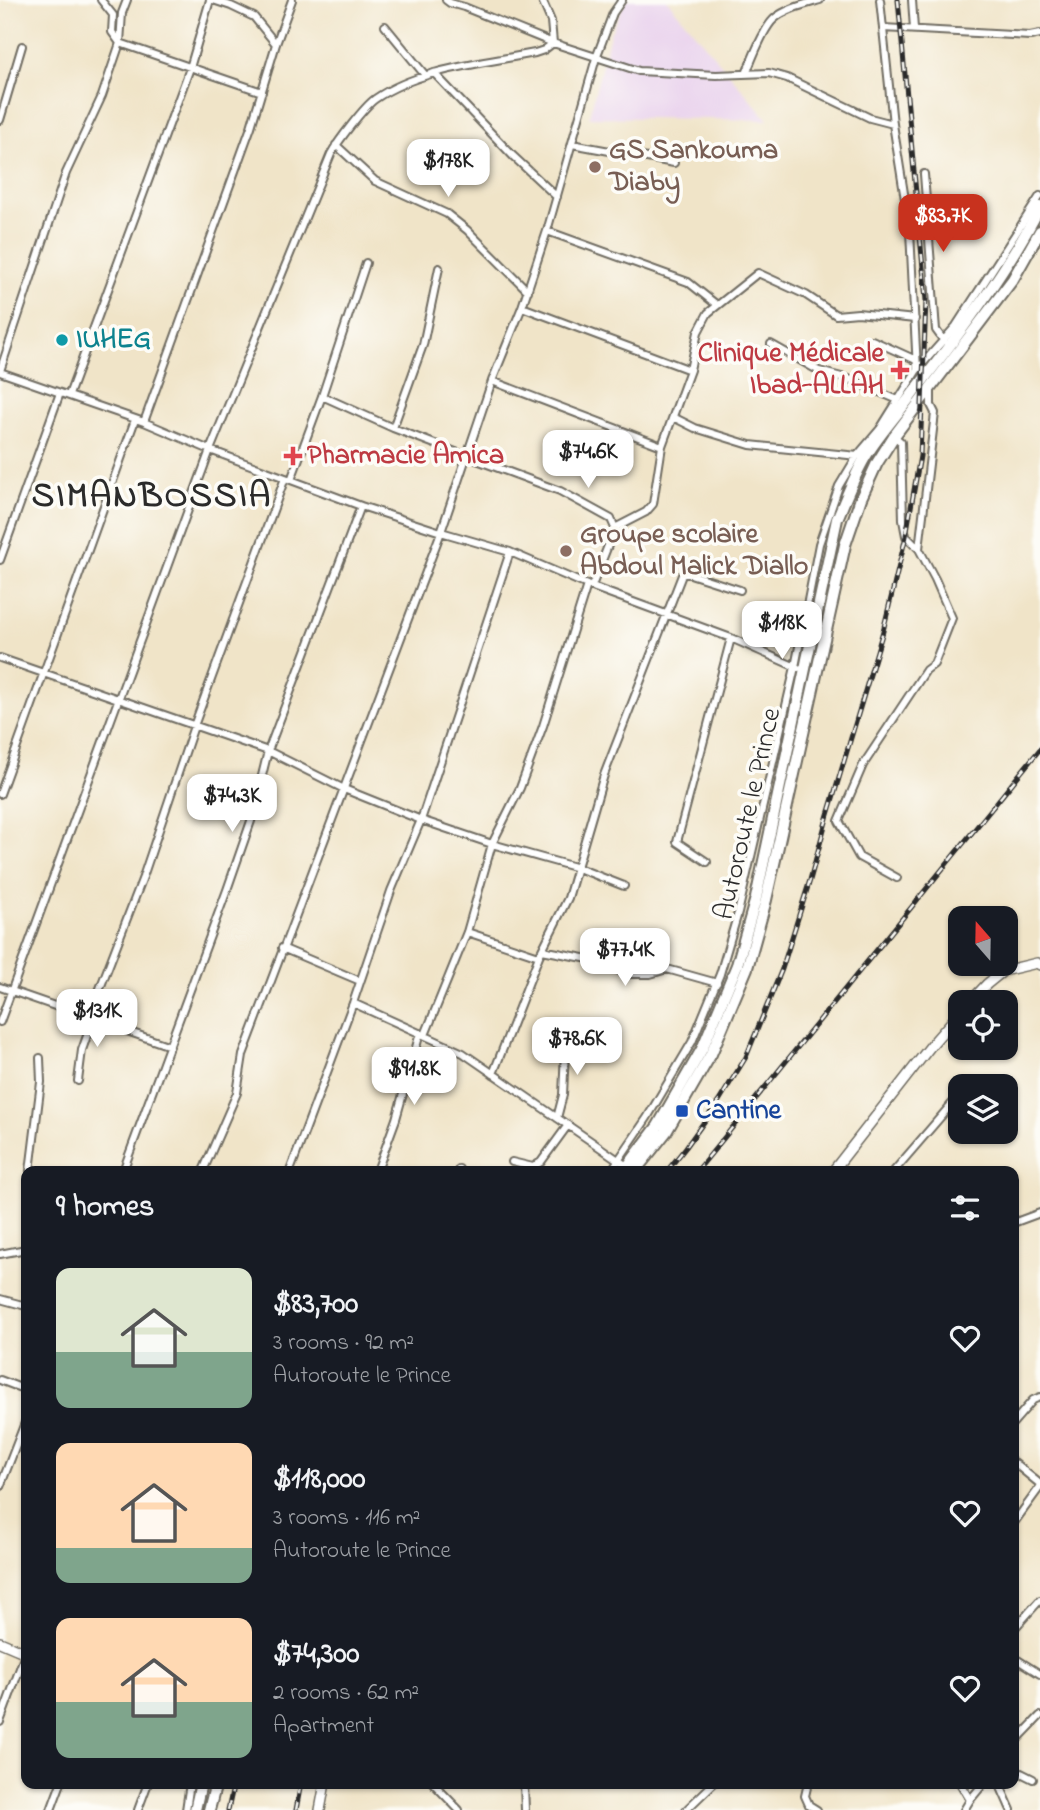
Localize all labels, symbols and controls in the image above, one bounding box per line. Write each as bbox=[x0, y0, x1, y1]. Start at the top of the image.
place label: GS Sankouma Diaby bbox=[607, 131, 778, 204]
pin: $178K bbox=[399, 140, 497, 199]
text: $178K bbox=[423, 145, 473, 178]
marker: GS Sankouma Diaby bbox=[587, 159, 603, 175]
pin: $83.7K bbox=[886, 194, 1000, 254]
text: $83.7K bbox=[914, 200, 972, 233]
place label: IUHEG bbox=[76, 320, 151, 361]
marker: IUHEG bbox=[54, 332, 70, 348]
place label: Clinique Médicale Ibad-ALLAH bbox=[698, 334, 885, 407]
marker: Clinique Médicale Ibad-ALLAH bbox=[890, 360, 910, 380]
pin: $74.6K bbox=[531, 430, 645, 490]
place label: Pharmacie Amica bbox=[307, 436, 504, 477]
text: $74.6K bbox=[559, 436, 617, 469]
marker: Pharmacie Amica bbox=[285, 448, 301, 464]
district label: SIMANBOSSIA bbox=[32, 472, 272, 523]
place label: Groupe scolaire Abdoul Malick Diallo bbox=[580, 515, 808, 588]
marker: Groupe scolaire Abdoul Malick Diallo bbox=[558, 543, 574, 559]
pin: $118K bbox=[733, 602, 831, 661]
text: $118K bbox=[758, 607, 806, 640]
street label: Autoroute le Prince bbox=[705, 703, 793, 924]
pin: $74.3K bbox=[175, 774, 289, 834]
text: $74.3K bbox=[203, 780, 261, 813]
north arrow bbox=[948, 906, 1018, 976]
map controls bbox=[948, 906, 1018, 1144]
pin: $77.4K bbox=[568, 928, 682, 988]
text: $77.4K bbox=[596, 934, 654, 967]
pin: $131K bbox=[48, 990, 146, 1049]
button: locate bbox=[948, 990, 1018, 1060]
text: $131K bbox=[72, 995, 122, 1028]
pin: $78.6K bbox=[520, 1018, 634, 1077]
text: $78.6K bbox=[548, 1023, 606, 1056]
pin: $91.8K bbox=[357, 1048, 471, 1107]
text: $91.8K bbox=[388, 1053, 440, 1086]
button: layers bbox=[948, 1074, 1018, 1144]
place label: Cantine bbox=[696, 1091, 783, 1132]
marker: Cantine bbox=[674, 1103, 690, 1119]
text: 9 homes bbox=[56, 1186, 154, 1230]
icon: filters bbox=[946, 1189, 984, 1227]
text: $83,700 bbox=[273, 1283, 358, 1327]
icon: home bbox=[112, 1296, 196, 1380]
icon: heart bbox=[946, 1319, 984, 1357]
text: 3 rooms · 92 m² bbox=[273, 1327, 414, 1360]
text: Autoroute le Prince bbox=[273, 1360, 451, 1393]
text: $118,000 bbox=[273, 1458, 366, 1502]
icon: home bbox=[112, 1471, 196, 1555]
icon: heart bbox=[946, 1494, 984, 1532]
text: 3 rooms · 116 m² bbox=[273, 1502, 420, 1535]
text: Autoroute le Prince bbox=[273, 1535, 451, 1568]
text: $74,300 bbox=[273, 1633, 359, 1677]
icon: home bbox=[112, 1646, 196, 1730]
icon: heart bbox=[946, 1669, 984, 1707]
text: 2 rooms · 62 m² bbox=[273, 1677, 419, 1710]
text: Apartment bbox=[273, 1710, 374, 1743]

